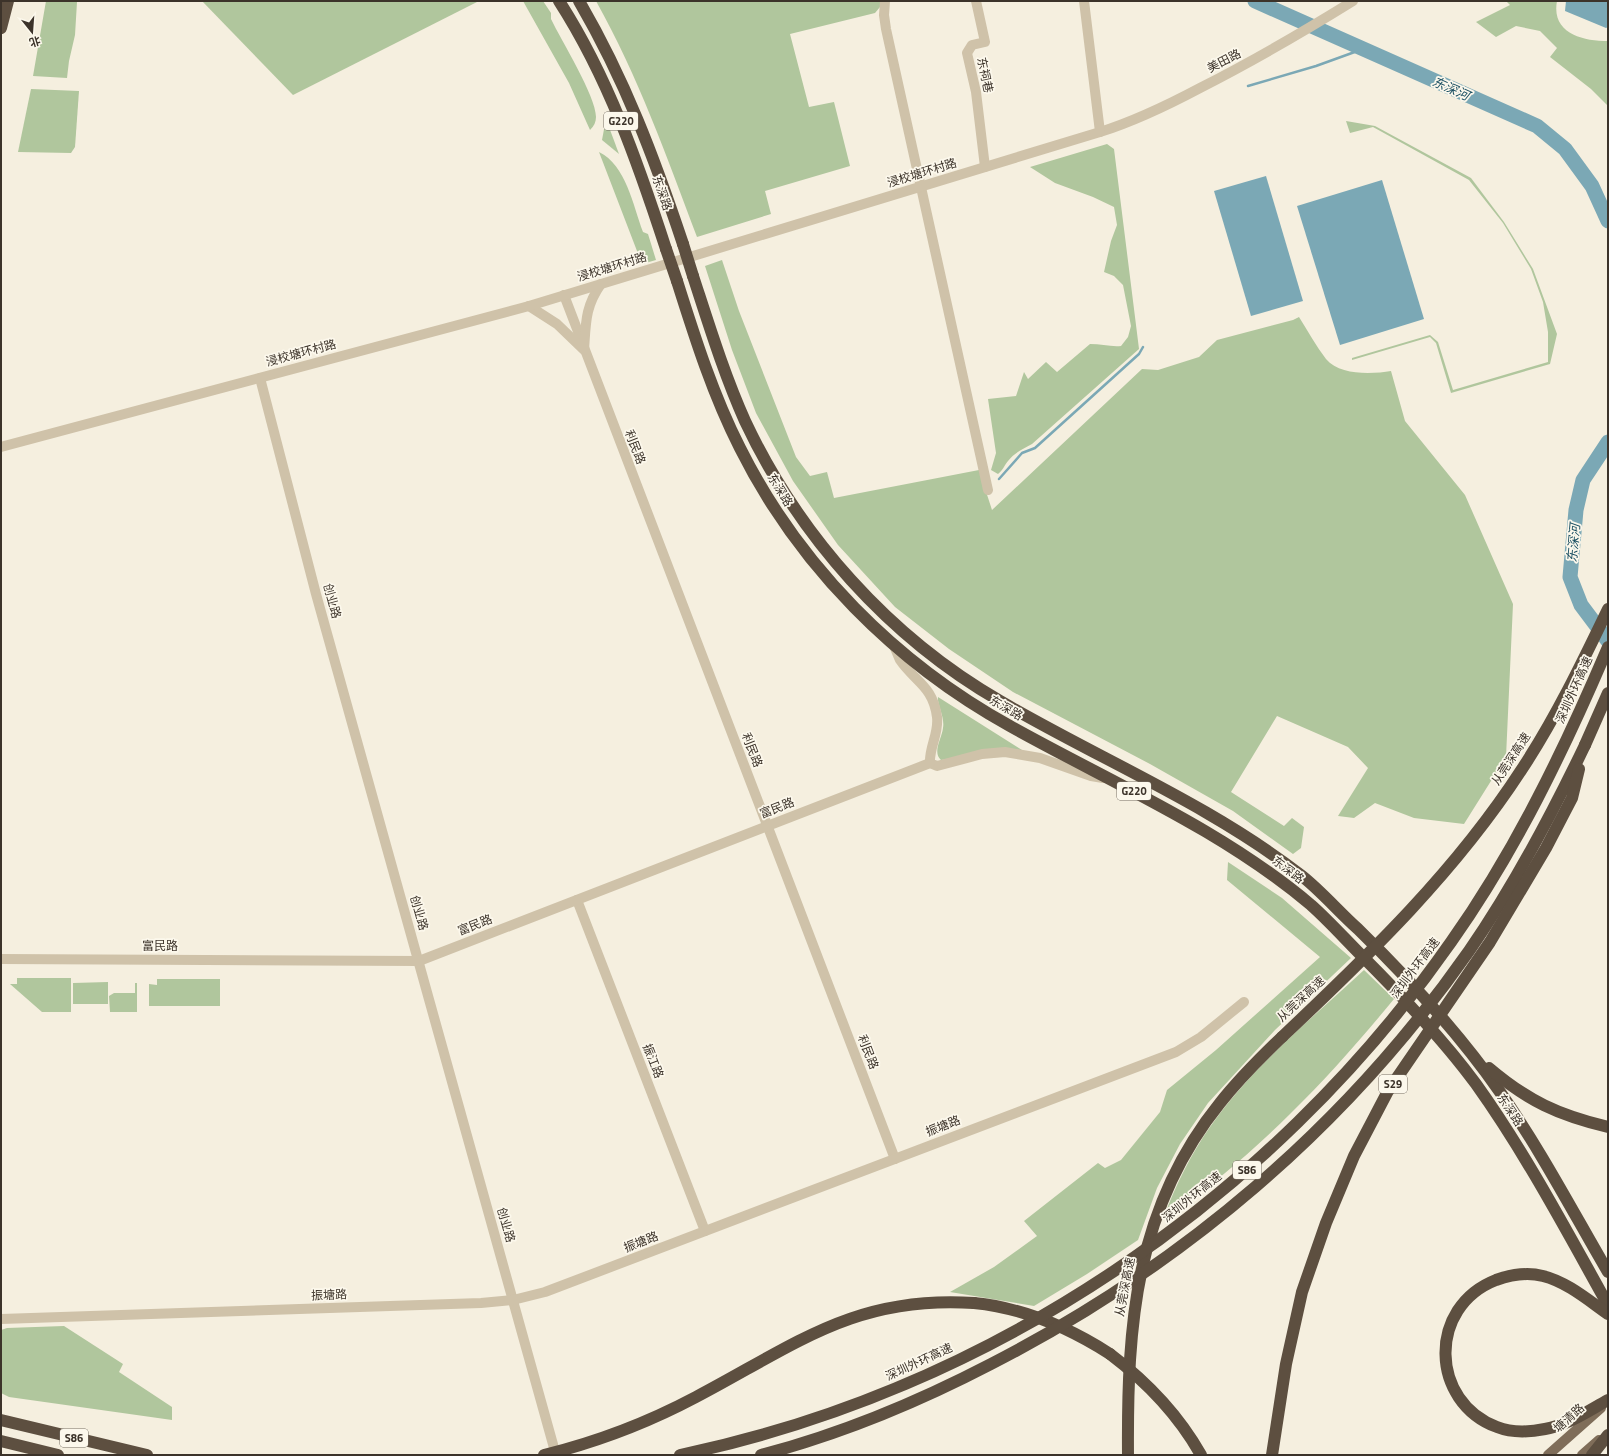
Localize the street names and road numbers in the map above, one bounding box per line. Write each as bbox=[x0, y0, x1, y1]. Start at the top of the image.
street label: 美田路 bbox=[1203, 44, 1244, 77]
street label: 东祠巷 bbox=[972, 55, 999, 94]
road number: G220 bbox=[604, 112, 638, 130]
street label: 浸校塘环村路 bbox=[885, 153, 959, 192]
street label: 东深路 bbox=[648, 173, 677, 213]
street label: 浸校塘环村路 bbox=[575, 247, 649, 286]
street label: 浸校塘环村路 bbox=[264, 334, 338, 371]
street label: 利民路 bbox=[620, 427, 651, 467]
street label: 东深路 bbox=[763, 469, 798, 510]
street label: 创业路 bbox=[319, 581, 346, 621]
street label: 深圳外环高速 bbox=[1550, 653, 1597, 727]
street label: 东深路 bbox=[986, 690, 1027, 725]
street label: 从莞深高速 bbox=[1486, 728, 1535, 789]
street label: 利民路 bbox=[737, 730, 768, 770]
road number: G220 bbox=[1117, 782, 1151, 800]
street label: 富民路 bbox=[757, 792, 797, 823]
street label: 东深路 bbox=[1268, 851, 1308, 888]
street label: 创业路 bbox=[405, 893, 434, 933]
street label: 富民路 bbox=[455, 909, 495, 940]
street label: 深圳外环高速 bbox=[1385, 933, 1444, 1002]
street label: 富民路 bbox=[142, 936, 178, 955]
street label: 从莞深高速 bbox=[1272, 971, 1329, 1026]
street label: 利民路 bbox=[853, 1032, 884, 1072]
street label: 振江路 bbox=[638, 1041, 669, 1081]
road number: S29 bbox=[1379, 1075, 1407, 1093]
street label: 东深路 bbox=[1492, 1089, 1528, 1130]
street label: 振塘路 bbox=[923, 1110, 963, 1141]
road number: S86 bbox=[1233, 1161, 1261, 1179]
street label: 深圳外环高速 bbox=[1158, 1167, 1226, 1227]
street label: 创业路 bbox=[492, 1205, 521, 1245]
street label: 振塘路 bbox=[621, 1226, 661, 1257]
street label: 从莞深高速 bbox=[1109, 1256, 1140, 1318]
street label: 振塘路 bbox=[311, 1284, 347, 1305]
street label: 深圳外环高速 bbox=[882, 1338, 955, 1385]
street label: 塘清路 bbox=[1549, 1399, 1588, 1437]
road number: S86 bbox=[60, 1429, 88, 1447]

